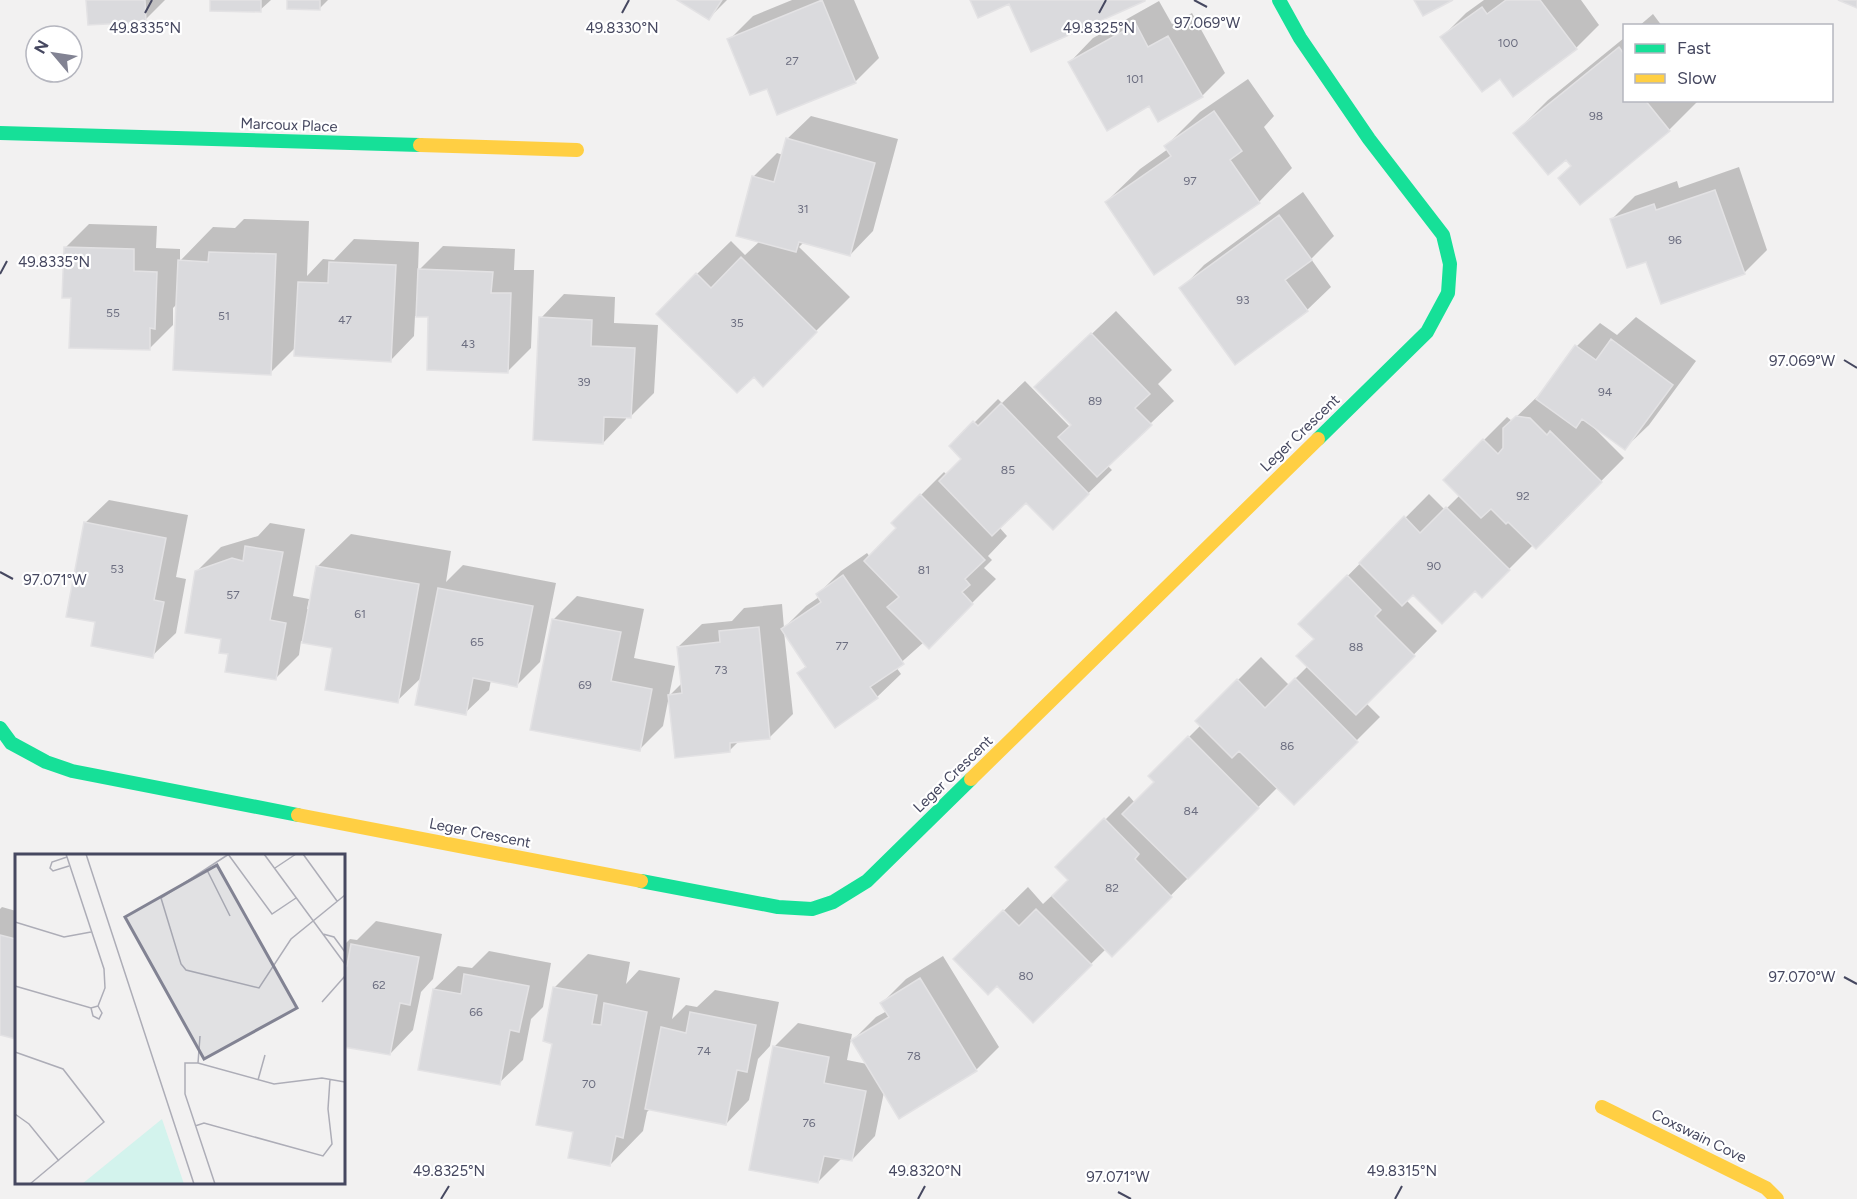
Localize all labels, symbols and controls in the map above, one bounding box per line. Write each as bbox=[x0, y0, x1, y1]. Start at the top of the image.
text: 97.069°W bbox=[1174, 14, 1241, 32]
text: 49.8335°N bbox=[109, 19, 181, 37]
text: 49.8330°N bbox=[585, 19, 659, 37]
text: 49.8325°N bbox=[1063, 19, 1135, 37]
north arrow bbox=[24, 24, 84, 84]
legend bbox=[1623, 24, 1833, 102]
house number: 100 bbox=[1498, 36, 1518, 50]
text: N bbox=[30, 37, 53, 57]
text: Fast bbox=[1677, 37, 1711, 59]
house number: 27 bbox=[785, 54, 799, 68]
text: Slow bbox=[1677, 67, 1716, 89]
house number: 101 bbox=[1126, 72, 1144, 86]
house number: 98 bbox=[1589, 109, 1603, 123]
street label: Marcoux Place bbox=[240, 114, 338, 136]
house number: 97 bbox=[1183, 174, 1197, 188]
house number: 31 bbox=[797, 202, 809, 216]
house number: 96 bbox=[1668, 233, 1682, 247]
text: 49.8335°N bbox=[18, 253, 90, 271]
house number: 93 bbox=[1236, 293, 1250, 307]
house number: 55 bbox=[106, 306, 120, 320]
house number: 51 bbox=[218, 309, 230, 323]
house number: 47 bbox=[338, 313, 352, 327]
house number: 35 bbox=[730, 316, 744, 330]
house number: 43 bbox=[461, 337, 475, 351]
text: 97.069°W bbox=[1769, 352, 1836, 370]
house number: 39 bbox=[577, 375, 591, 389]
house number: 94 bbox=[1598, 385, 1613, 399]
street label: Leger Crescent bbox=[1257, 390, 1344, 475]
house number: 89 bbox=[1088, 394, 1102, 408]
house number: 85 bbox=[1001, 463, 1015, 477]
house number: 92 bbox=[1516, 489, 1530, 503]
house number: 90 bbox=[1427, 559, 1442, 573]
house number: 53 bbox=[110, 562, 124, 576]
house number: 81 bbox=[918, 563, 930, 577]
text: 97.071°W bbox=[23, 571, 87, 589]
house number: 57 bbox=[226, 588, 240, 602]
house number: 61 bbox=[354, 607, 366, 621]
house number: 65 bbox=[470, 635, 484, 649]
house number: 77 bbox=[836, 639, 849, 653]
house number: 88 bbox=[1349, 640, 1363, 654]
house number: 73 bbox=[715, 663, 727, 677]
house number: 69 bbox=[578, 678, 592, 692]
street label: Leger Crescent bbox=[910, 731, 997, 816]
house number: 86 bbox=[1280, 739, 1294, 753]
house number: 84 bbox=[1184, 804, 1199, 818]
street label: Leger Crescent bbox=[428, 814, 533, 852]
inset map bbox=[15, 854, 345, 1184]
house number: 82 bbox=[1105, 881, 1119, 895]
text: 97.070°W bbox=[1769, 968, 1836, 986]
house number: 80 bbox=[1018, 969, 1034, 983]
house number: 62 bbox=[372, 978, 386, 992]
house number: 66 bbox=[469, 1005, 483, 1019]
house number: 74 bbox=[697, 1044, 711, 1058]
house number: 78 bbox=[907, 1049, 921, 1063]
house number: 70 bbox=[582, 1077, 596, 1091]
street label: Coxswain Cove bbox=[1649, 1105, 1749, 1167]
house number: 76 bbox=[802, 1116, 816, 1130]
text: 49.8325°N bbox=[413, 1162, 485, 1180]
text: 49.8320°N bbox=[888, 1162, 962, 1180]
text: 49.8315°N bbox=[1367, 1162, 1437, 1180]
text: 97.071°W bbox=[1086, 1168, 1150, 1186]

